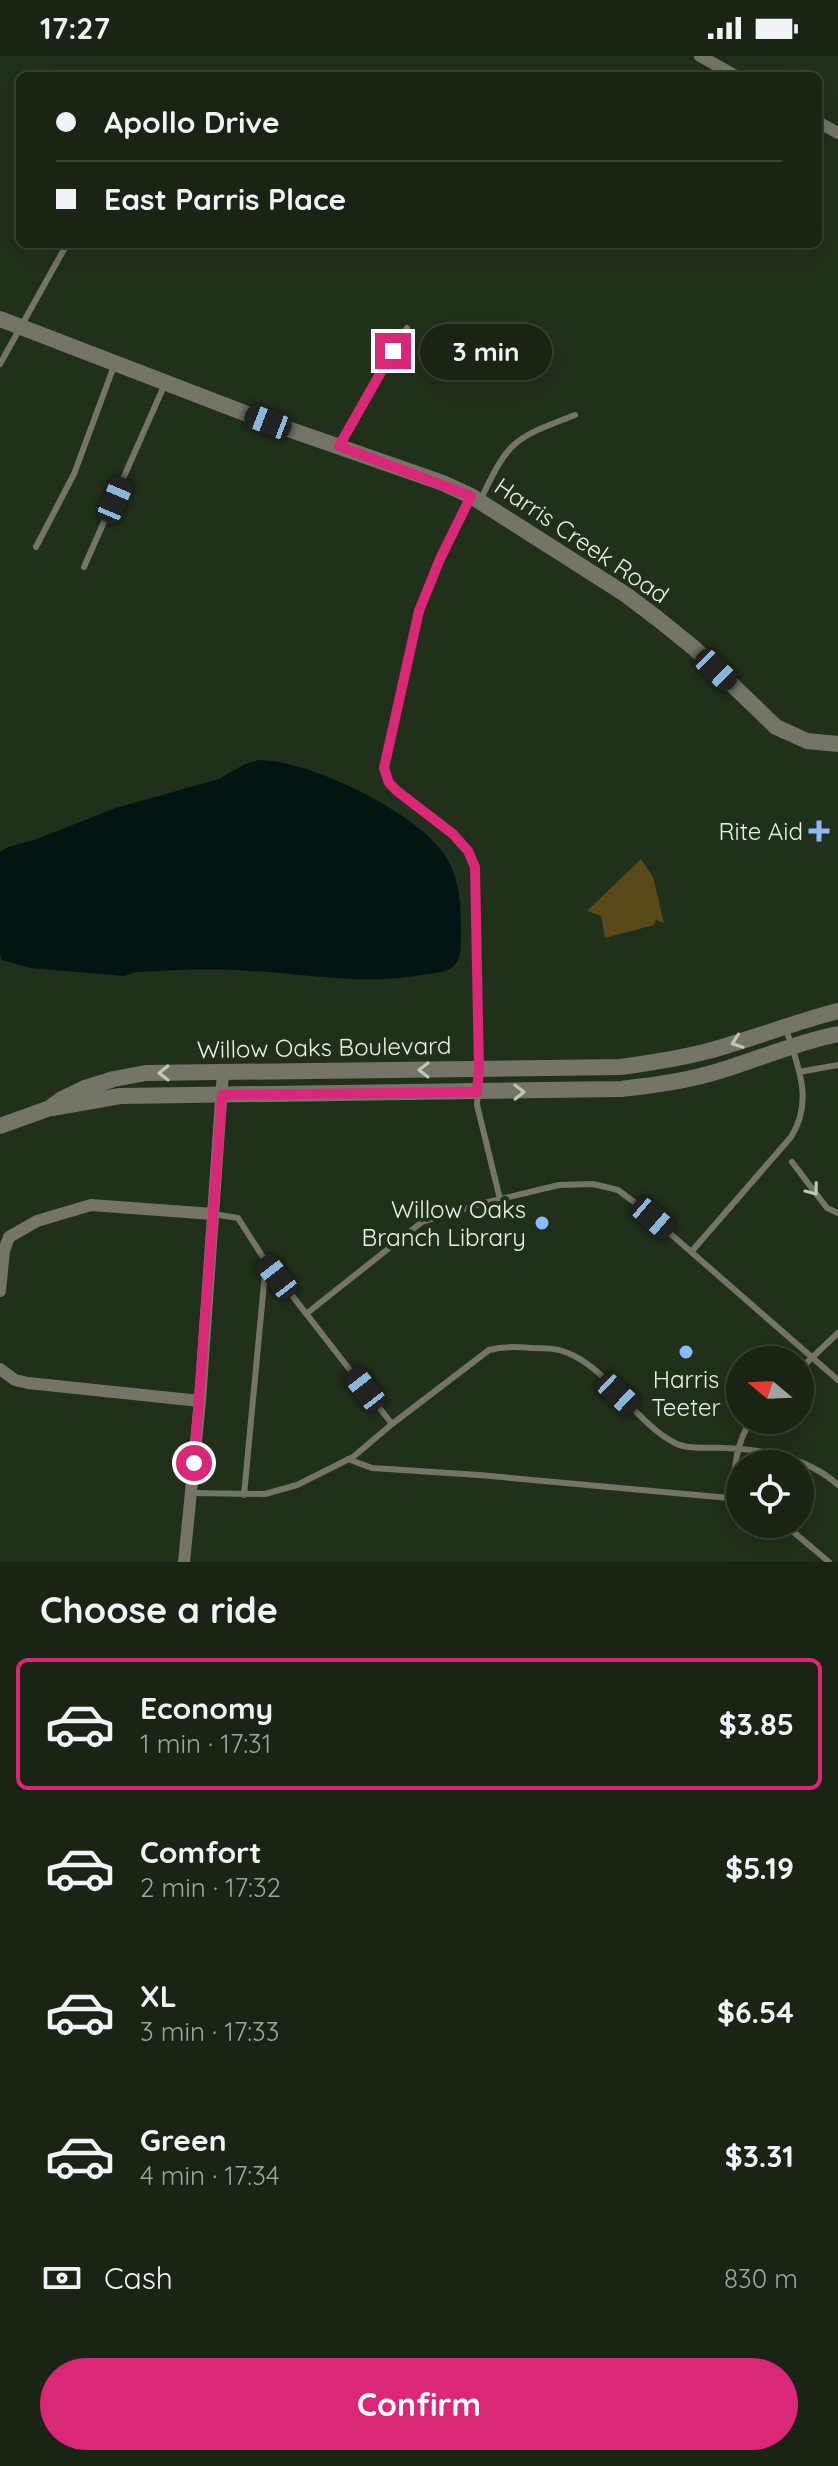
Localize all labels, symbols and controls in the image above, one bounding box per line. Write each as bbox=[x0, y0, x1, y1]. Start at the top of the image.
text: 17:27 bbox=[40, 9, 110, 47]
text: Apollo Drive bbox=[104, 103, 280, 141]
text: East Parris Place bbox=[104, 180, 346, 218]
callout: 3 min bbox=[421, 323, 553, 379]
route end bbox=[375, 333, 411, 369]
text: 3 min bbox=[453, 335, 519, 368]
car bbox=[241, 402, 295, 442]
street label: Harris Creek Road bbox=[489, 471, 675, 609]
car bbox=[95, 473, 135, 527]
car bbox=[690, 645, 742, 695]
place label: Rite Aid bbox=[718, 816, 803, 846]
marker: Rite Aid bbox=[810, 822, 828, 840]
street label: Willow Oaks Boulevard bbox=[196, 1030, 452, 1064]
one-way arrow bbox=[730, 1032, 744, 1048]
one-way arrow bbox=[417, 1061, 430, 1079]
one-way arrow bbox=[157, 1064, 170, 1082]
one-way arrow bbox=[513, 1083, 526, 1101]
one-way arrow bbox=[804, 1181, 818, 1196]
car bbox=[627, 1193, 679, 1243]
place label: Willow Oaks Branch Library bbox=[362, 1194, 526, 1252]
marker: Willow Oaks Branch Library bbox=[533, 1214, 551, 1232]
car bbox=[253, 1251, 301, 1303]
marker: Harris Teeter bbox=[677, 1343, 695, 1361]
north arrow bbox=[726, 1346, 814, 1434]
map controls bbox=[726, 1346, 814, 1538]
car bbox=[341, 1363, 389, 1415]
place label: Harris Teeter bbox=[651, 1364, 721, 1422]
car bbox=[592, 1369, 644, 1419]
route start bbox=[176, 1445, 212, 1481]
button: locate bbox=[726, 1450, 814, 1538]
text: Choose a ride bbox=[40, 1587, 278, 1632]
icon: car bbox=[44, 1688, 116, 1760]
text: Economy bbox=[140, 1689, 273, 1727]
text: $3.85 bbox=[719, 1705, 794, 1743]
text: 1 min · 17:31 bbox=[140, 1727, 271, 1760]
icon: car bbox=[44, 1832, 116, 1904]
text: Comfort bbox=[140, 1833, 261, 1871]
text: $5.19 bbox=[725, 1849, 794, 1887]
text: 2 min · 17:32 bbox=[140, 1871, 281, 1904]
icon: car bbox=[44, 1976, 116, 2048]
text: XL bbox=[140, 1977, 177, 2015]
text: $6.54 bbox=[717, 1993, 794, 2031]
text: 3 min · 17:33 bbox=[140, 2015, 279, 2048]
icon: car bbox=[44, 2120, 116, 2192]
text: Green bbox=[140, 2121, 227, 2159]
text: $3.31 bbox=[725, 2137, 794, 2175]
text: 4 min · 17:34 bbox=[140, 2159, 280, 2192]
icon: cash bbox=[40, 2256, 84, 2300]
text: Cash bbox=[104, 2259, 173, 2297]
text: 830 m bbox=[724, 2262, 798, 2295]
button: Confirm bbox=[40, 2358, 798, 2450]

